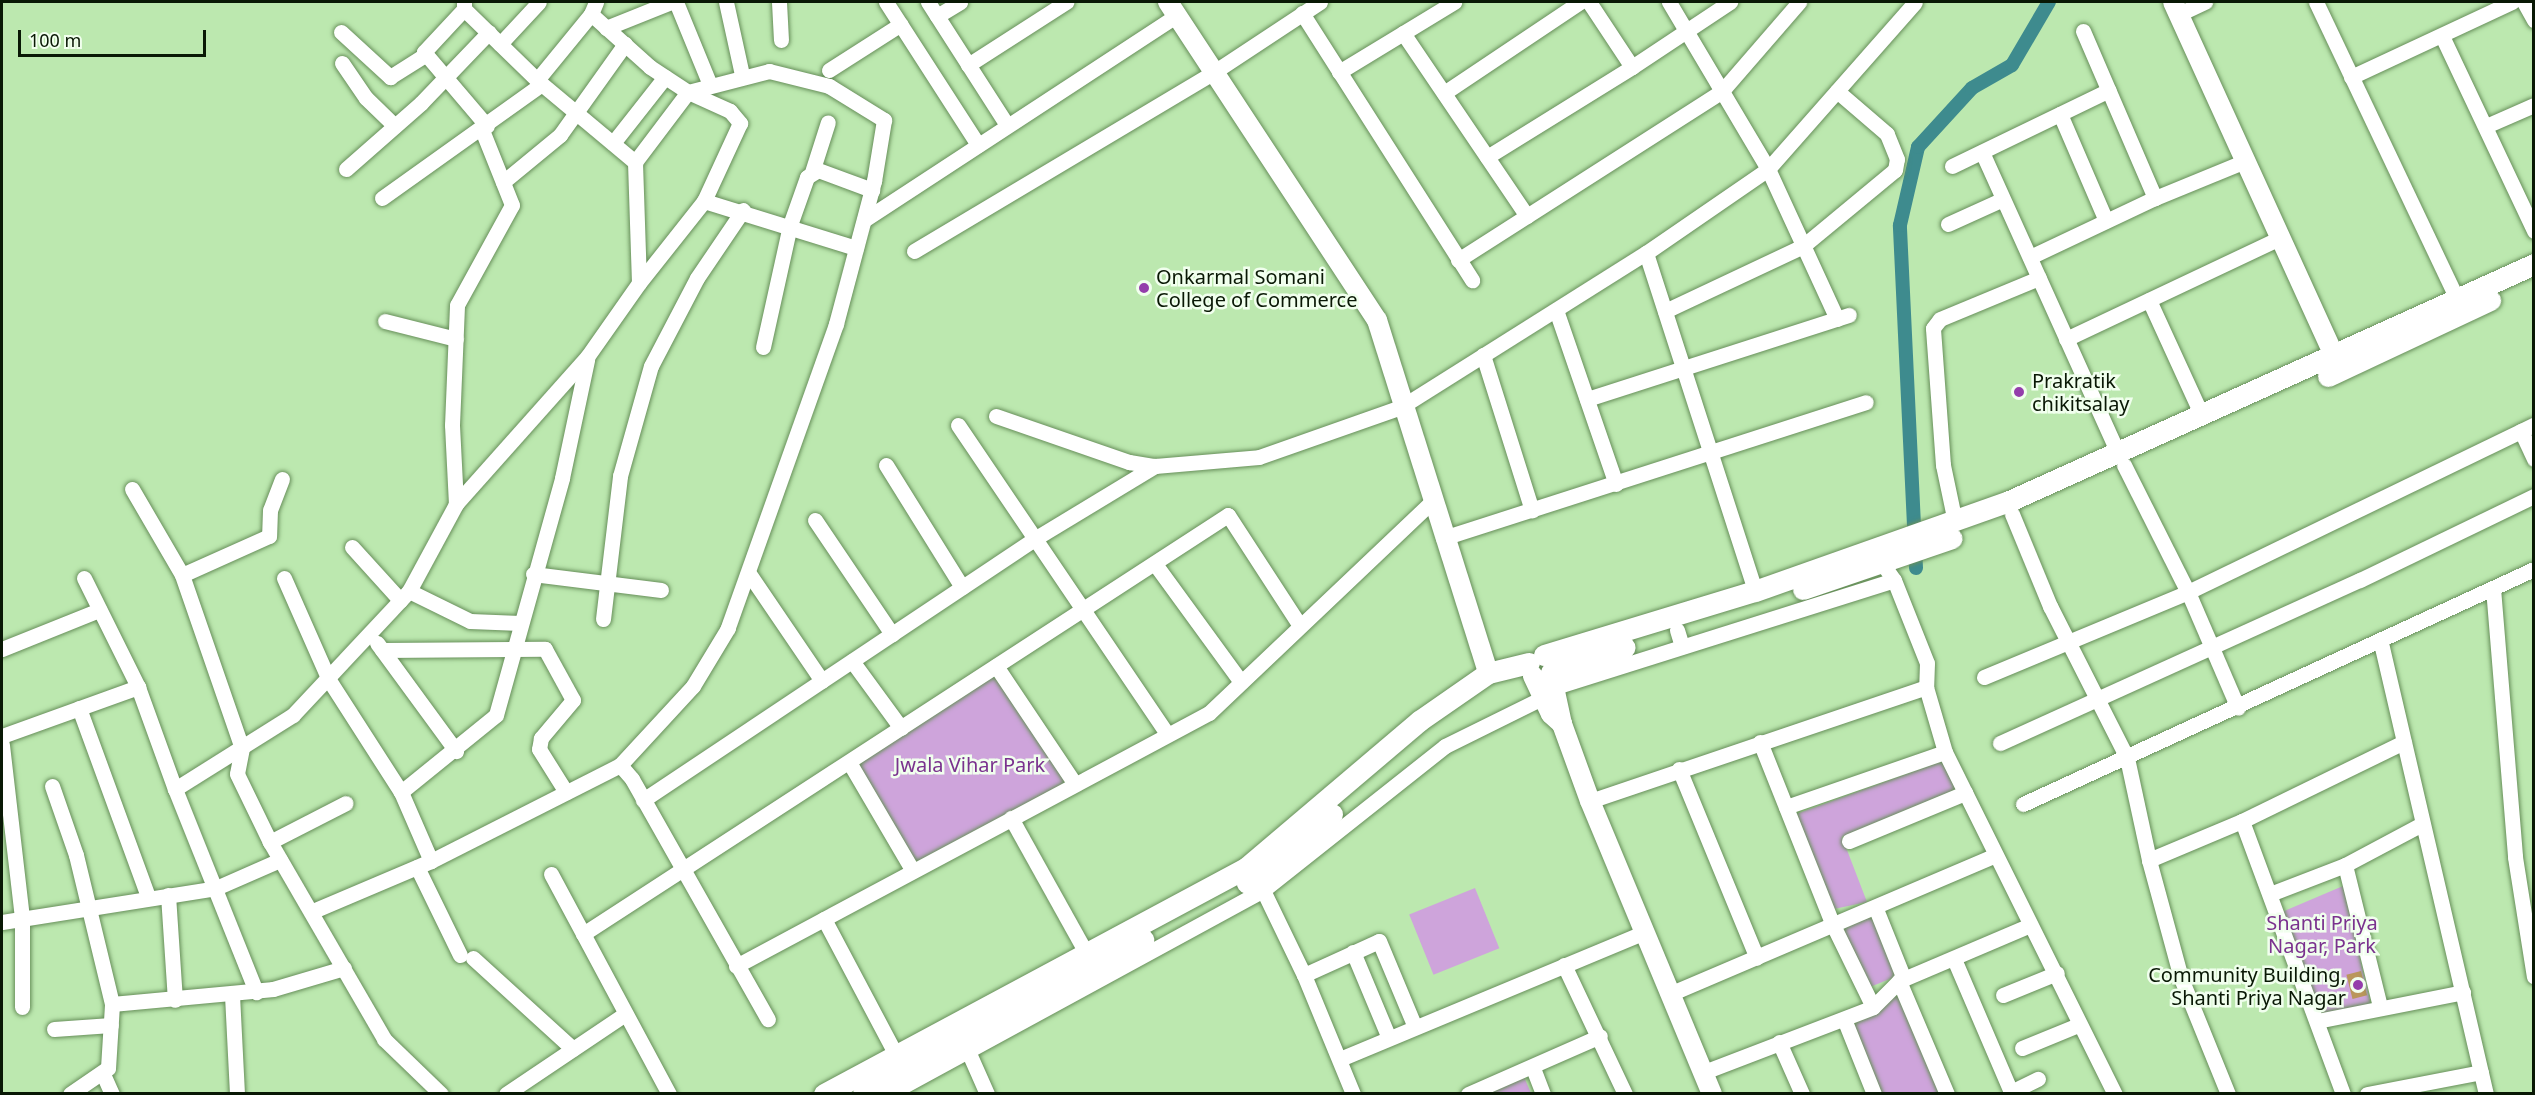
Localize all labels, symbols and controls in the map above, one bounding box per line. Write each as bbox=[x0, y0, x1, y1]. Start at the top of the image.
scale bar bbox=[21, 18, 208, 56]
text: 100 m bbox=[29, 28, 81, 52]
place label: Onkarmal Somani College of Commerce bbox=[1156, 264, 1357, 311]
marker: Onkarmal Somani College of Commerce bbox=[1137, 281, 1151, 295]
place label: Prakratik chikitsalay bbox=[2032, 368, 2130, 415]
marker: Prakratik chikitsalay bbox=[2010, 383, 2028, 401]
park label: Jwala Vihar Park bbox=[895, 752, 1045, 776]
park label: Shanti Priya Nagar, Park bbox=[2266, 910, 2378, 957]
place label: Community Building, Shanti Priya Nagar bbox=[2148, 962, 2346, 1009]
marker: Community Building, Shanti Priya Nagar bbox=[2351, 978, 2365, 992]

